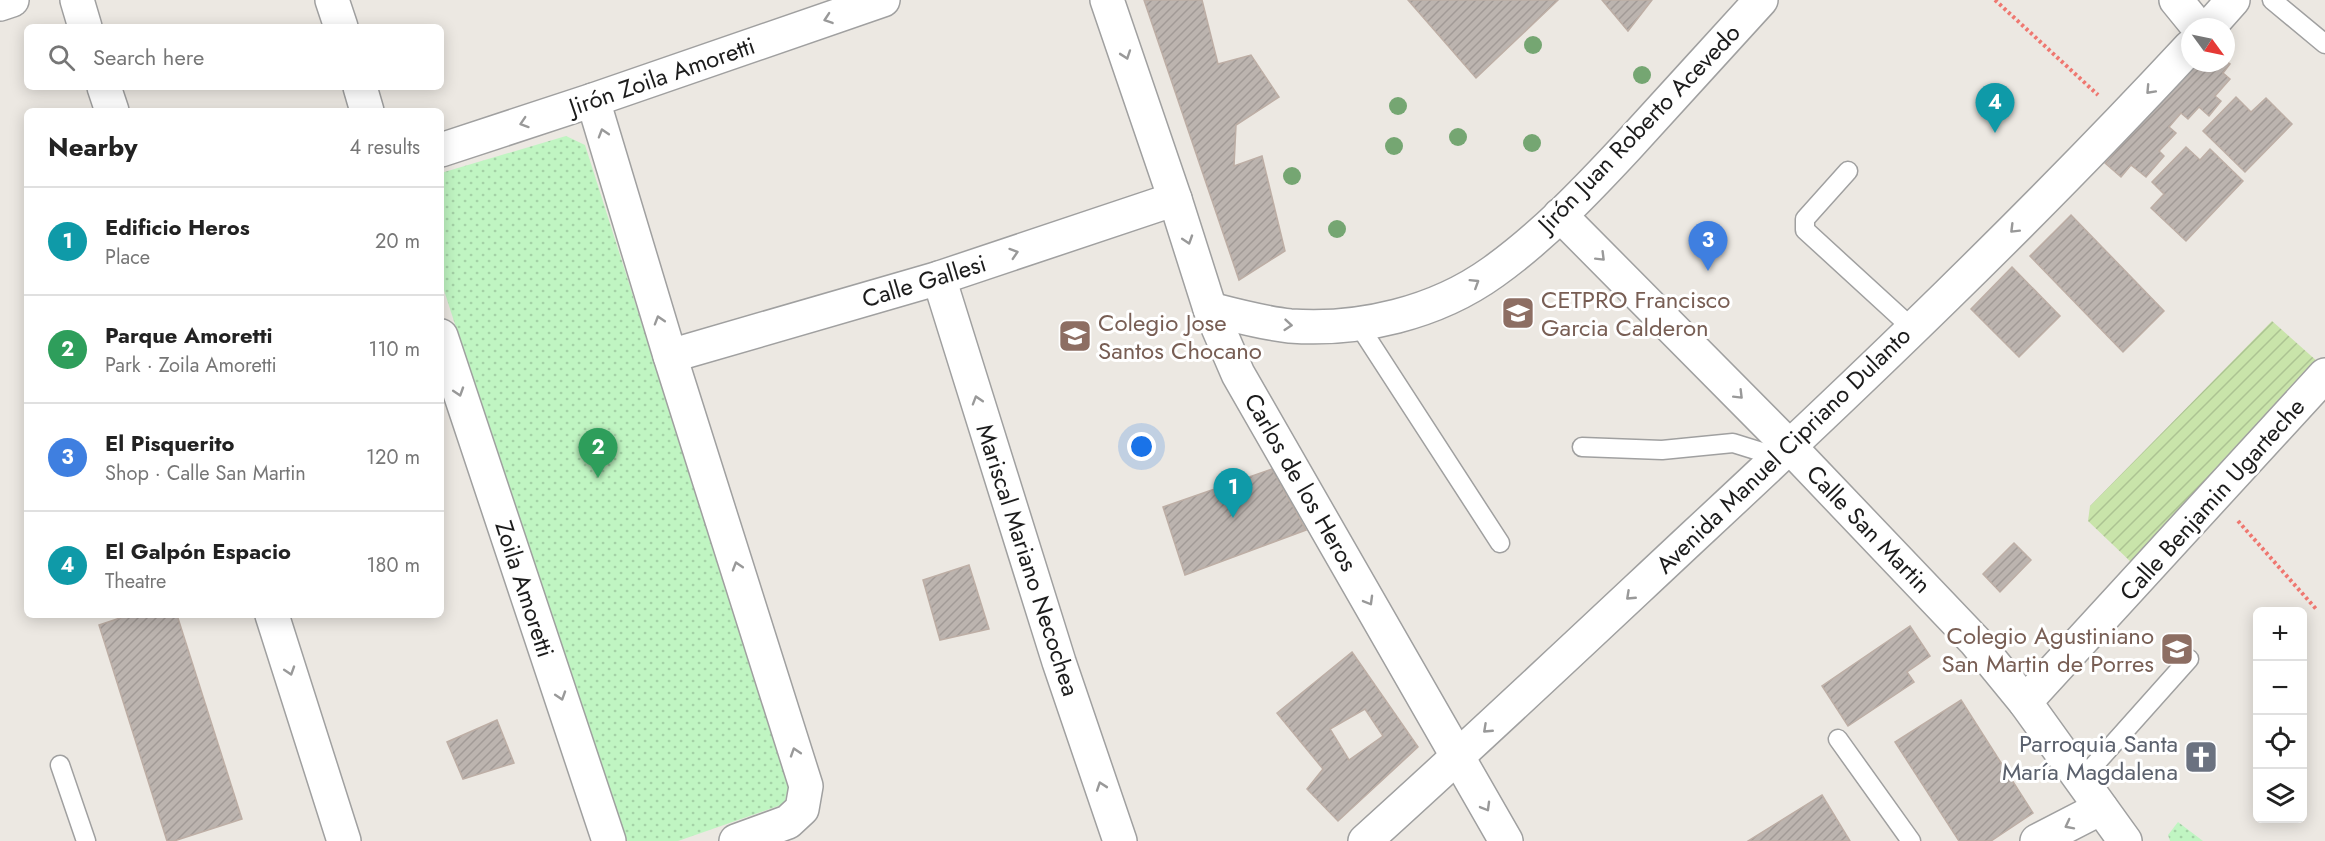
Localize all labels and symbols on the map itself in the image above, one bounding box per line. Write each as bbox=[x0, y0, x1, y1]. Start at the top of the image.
one-way arrow bbox=[823, 12, 834, 25]
street label: Jirón Juan Roberto Acevedo bbox=[1528, 16, 1748, 242]
north arrow bbox=[2181, 18, 2235, 72]
street label: Jirón Zoila Amoretti bbox=[562, 28, 760, 125]
one-way arrow bbox=[1118, 49, 1131, 60]
one-way arrow bbox=[2146, 83, 2157, 94]
pin: 4 bbox=[1976, 84, 2014, 133]
one-way arrow bbox=[519, 115, 530, 128]
one-way arrow bbox=[598, 128, 610, 139]
pin: 3 bbox=[1688, 222, 1728, 271]
one-way arrow bbox=[2010, 222, 2021, 233]
one-way arrow bbox=[1181, 234, 1194, 245]
street label: Calle Gallesi bbox=[858, 246, 990, 316]
one-way arrow bbox=[1008, 247, 1019, 260]
one-way arrow bbox=[1594, 249, 1605, 260]
one-way arrow bbox=[1469, 279, 1479, 291]
place label: CETPRO Francisco Garcia Calderon bbox=[1541, 282, 1730, 345]
school or university icon: CETPRO Francisco Garcia Calderon bbox=[1500, 295, 1536, 331]
place label: Colegio Jose Santos Chocano bbox=[1098, 305, 1262, 368]
one-way arrow bbox=[654, 315, 666, 326]
school or university icon: Colegio Jose Santos Chocano bbox=[1057, 318, 1093, 354]
one-way arrow bbox=[1284, 318, 1293, 331]
street label: Avenida Manuel Cipriano Dulanto bbox=[1648, 318, 1918, 582]
one-way arrow bbox=[452, 386, 465, 397]
street label: Carlos de los Heros bbox=[1236, 386, 1366, 578]
one-way arrow bbox=[1732, 389, 1743, 399]
street label: Calle Benjamin Ugarteche bbox=[2111, 390, 2313, 608]
one-way arrow bbox=[972, 395, 984, 406]
street label: Mariscal Mariano Necochea bbox=[967, 419, 1089, 701]
pin: 2 bbox=[578, 428, 618, 478]
your location bbox=[1127, 432, 1156, 461]
street label: Calle San Martin bbox=[1798, 457, 1940, 601]
pin: 1 bbox=[1214, 468, 1252, 518]
street label: Zoila Amoretti bbox=[486, 516, 564, 662]
one-way arrow bbox=[731, 561, 744, 572]
one-way arrow bbox=[1626, 589, 1636, 600]
one-way arrow bbox=[1362, 595, 1373, 605]
place label: Colegio Agustiniano San Martin de Porres bbox=[1942, 618, 2154, 681]
school or university icon: Colegio Agustiniano San Martin de Porres bbox=[2159, 631, 2195, 667]
one-way arrow bbox=[283, 665, 295, 676]
one-way arrow bbox=[553, 690, 566, 701]
one-way arrow bbox=[1484, 722, 1494, 733]
place label: Parroquia Santa María Magdalena bbox=[2002, 726, 2178, 789]
church icon: Parroquia Santa María Magdalena bbox=[2183, 739, 2219, 775]
one-way arrow bbox=[790, 747, 803, 758]
one-way arrow bbox=[1096, 781, 1109, 792]
one-way arrow bbox=[1479, 801, 1491, 811]
one-way arrow bbox=[2065, 817, 2076, 829]

